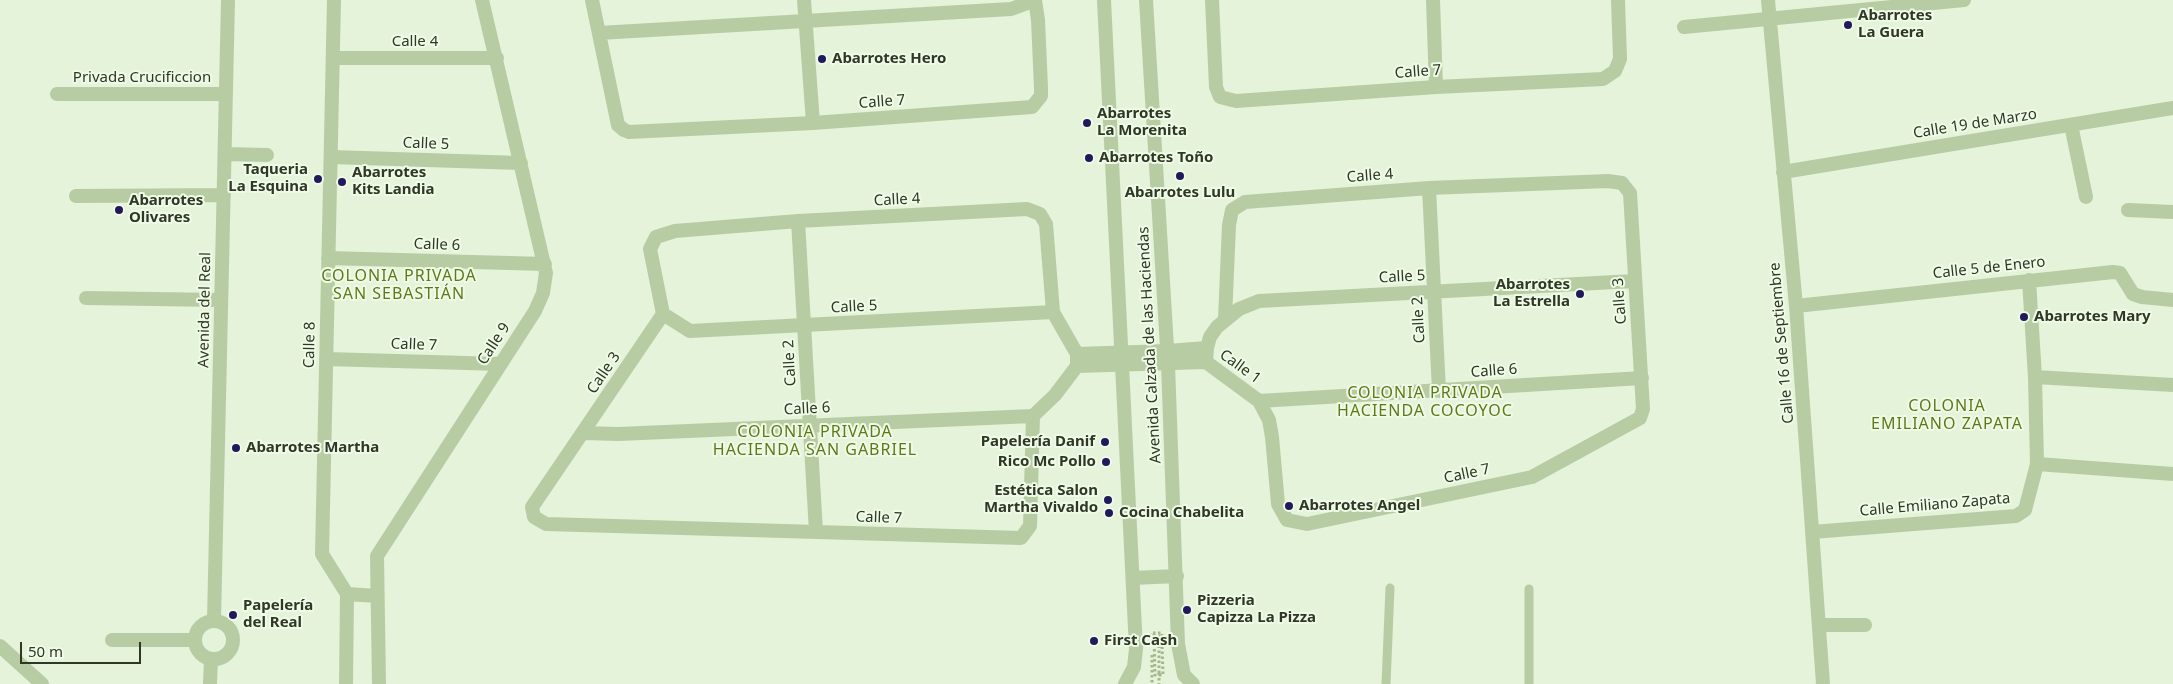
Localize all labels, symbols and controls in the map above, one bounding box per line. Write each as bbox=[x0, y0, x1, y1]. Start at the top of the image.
place label: Abarrotes La Guera bbox=[1858, 7, 1932, 42]
marker: Abarrotes La Guera bbox=[1842, 19, 1854, 31]
street label: Calle 4 bbox=[392, 33, 438, 51]
place label: Abarrotes Hero bbox=[832, 50, 946, 68]
marker: Abarrotes Hero bbox=[816, 53, 828, 65]
street label: Calle 7 bbox=[1394, 61, 1442, 83]
street label: Privada Crucificcion bbox=[73, 69, 211, 87]
street label: Calle 7 bbox=[858, 91, 906, 113]
place label: Abarrotes La Morenita bbox=[1097, 105, 1187, 140]
street label: Calle 19 de Marzo bbox=[1912, 105, 2038, 143]
marker: Abarrotes La Morenita bbox=[1081, 117, 1093, 129]
street label: Calle 5 bbox=[402, 134, 450, 154]
place label: Abarrotes Toño bbox=[1099, 149, 1213, 167]
marker: Abarrotes Toño bbox=[1083, 152, 1095, 164]
place label: Taqueria La Esquina bbox=[228, 161, 308, 196]
place label: Abarrotes Kits Landia bbox=[352, 164, 434, 199]
street label: Calle 4 bbox=[1346, 165, 1394, 187]
marker: Abarrotes Lulu bbox=[1174, 170, 1186, 182]
marker: Taqueria La Esquina bbox=[312, 173, 324, 185]
marker: Abarrotes Kits Landia bbox=[336, 176, 348, 188]
place label: Abarrotes Lulu bbox=[1125, 184, 1235, 202]
street label: Calle 4 bbox=[873, 190, 921, 210]
place label: Abarrotes Olivares bbox=[129, 192, 203, 227]
marker: Abarrotes Olivares bbox=[113, 204, 125, 216]
street label: Avenida Calzada de las Haciendas bbox=[1135, 226, 1165, 464]
street label: Calle 6 bbox=[413, 235, 461, 255]
street label: Avenida del Real bbox=[195, 252, 215, 368]
street label: Calle 5 de Enero bbox=[1932, 253, 2046, 283]
street label: Calle 16 de Septiembre bbox=[1766, 262, 1798, 424]
district label: COLONIA PRIVADA SAN SEBASTIÁN bbox=[319, 266, 479, 304]
street label: Calle 5 bbox=[1378, 267, 1426, 287]
place label: Abarrotes La Estrella bbox=[1493, 276, 1570, 311]
street label: Calle 3 bbox=[1609, 277, 1631, 325]
marker: Abarrotes La Estrella bbox=[1574, 288, 1586, 300]
street label: Calle 2 bbox=[1409, 296, 1429, 344]
street label: Calle 5 bbox=[830, 297, 878, 317]
place label: Abarrotes Mary bbox=[2034, 308, 2151, 326]
marker: Abarrotes Mary bbox=[2018, 311, 2030, 323]
street label: Calle 9 bbox=[474, 320, 514, 368]
street label: Calle 8 bbox=[301, 322, 319, 368]
street label: Calle 7 bbox=[390, 335, 438, 355]
street label: Calle 2 bbox=[780, 339, 800, 387]
street label: Calle 1 bbox=[1216, 346, 1264, 388]
street label: Calle 3 bbox=[584, 349, 624, 397]
street label: Calle 6 bbox=[1470, 360, 1518, 382]
district label: COLONIA PRIVADA HACIENDA COCOYOC bbox=[1335, 383, 1515, 421]
district label: COLONIA EMILIANO ZAPATA bbox=[1869, 396, 2025, 434]
street label: Calle 6 bbox=[783, 399, 831, 419]
district label: COLONIA PRIVADA HACIENDA SAN GABRIEL bbox=[710, 422, 920, 460]
place label: Papelería Danif bbox=[981, 433, 1095, 451]
marker: Papelería Danif bbox=[1099, 436, 1111, 448]
place label: Abarrotes Martha bbox=[246, 439, 379, 457]
marker: Abarrotes Martha bbox=[230, 442, 242, 454]
place label: Rico Mc Pollo bbox=[998, 453, 1096, 471]
marker: Rico Mc Pollo bbox=[1100, 456, 1112, 468]
street label: Calle 7 bbox=[1442, 460, 1492, 488]
place label: Estética Salon Martha Vivaldo bbox=[984, 482, 1098, 517]
street label: Calle Emiliano Zapata bbox=[1859, 489, 2011, 521]
marker: Estética Salon Martha Vivaldo bbox=[1102, 494, 1114, 506]
place label: Abarrotes Angel bbox=[1299, 497, 1420, 515]
marker: Abarrotes Angel bbox=[1283, 500, 1295, 512]
place label: Cocina Chabelita bbox=[1119, 504, 1244, 522]
marker: Cocina Chabelita bbox=[1103, 507, 1115, 519]
street label: Calle 7 bbox=[855, 508, 903, 528]
place label: Pizzeria Capizza La Pizza bbox=[1197, 592, 1316, 627]
place label: Papelería del Real bbox=[243, 597, 313, 632]
marker: Pizzeria Capizza La Pizza bbox=[1181, 604, 1193, 616]
marker: Papelería del Real bbox=[227, 609, 239, 621]
scale bar bbox=[22, 632, 144, 664]
place label: First Cash bbox=[1104, 632, 1177, 650]
marker: First Cash bbox=[1088, 635, 1100, 647]
text: 50 m bbox=[28, 641, 63, 661]

